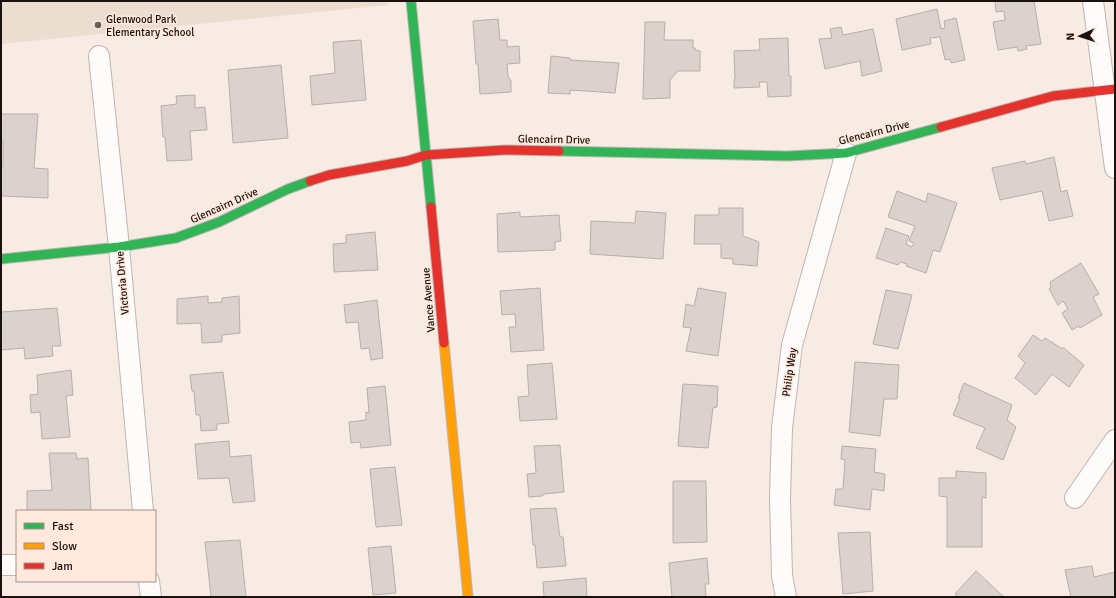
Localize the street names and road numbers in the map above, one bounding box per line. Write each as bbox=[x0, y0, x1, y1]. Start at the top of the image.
street label: Glencairn Drive bbox=[837, 117, 911, 148]
street label: Glencairn Drive bbox=[518, 132, 590, 147]
street label: Glencairn Drive bbox=[188, 185, 260, 226]
street label: Victoria Drive bbox=[113, 251, 132, 315]
street label: Vance Avenue bbox=[419, 267, 438, 333]
street label: Philip Way bbox=[780, 346, 799, 397]

